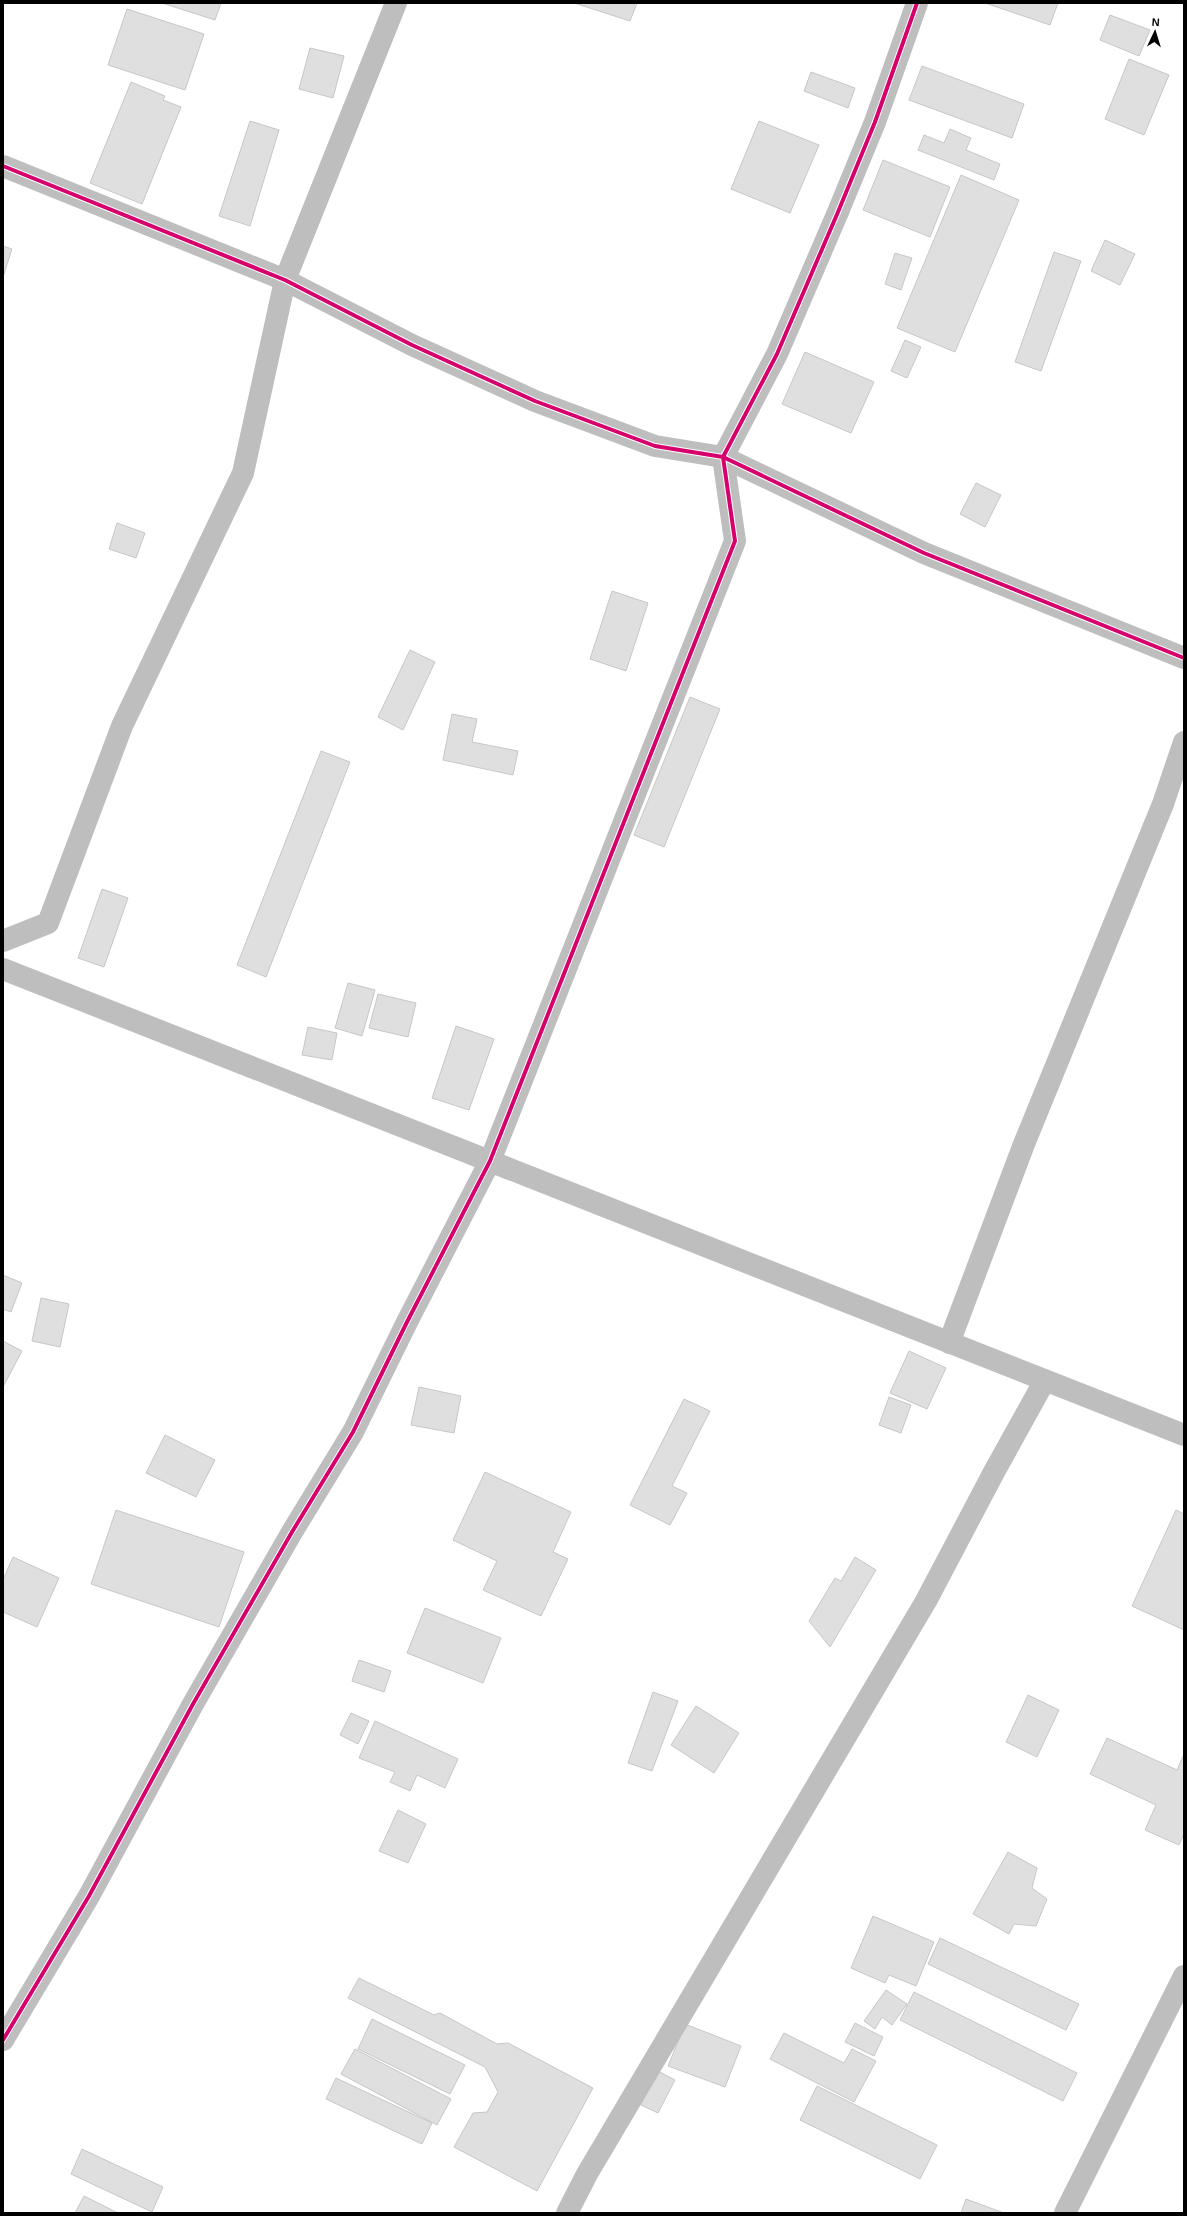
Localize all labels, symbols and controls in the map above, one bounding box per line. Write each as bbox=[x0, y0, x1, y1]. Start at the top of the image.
north arrow bbox=[1135, 12, 1175, 52]
text: N bbox=[1151, 16, 1160, 28]

